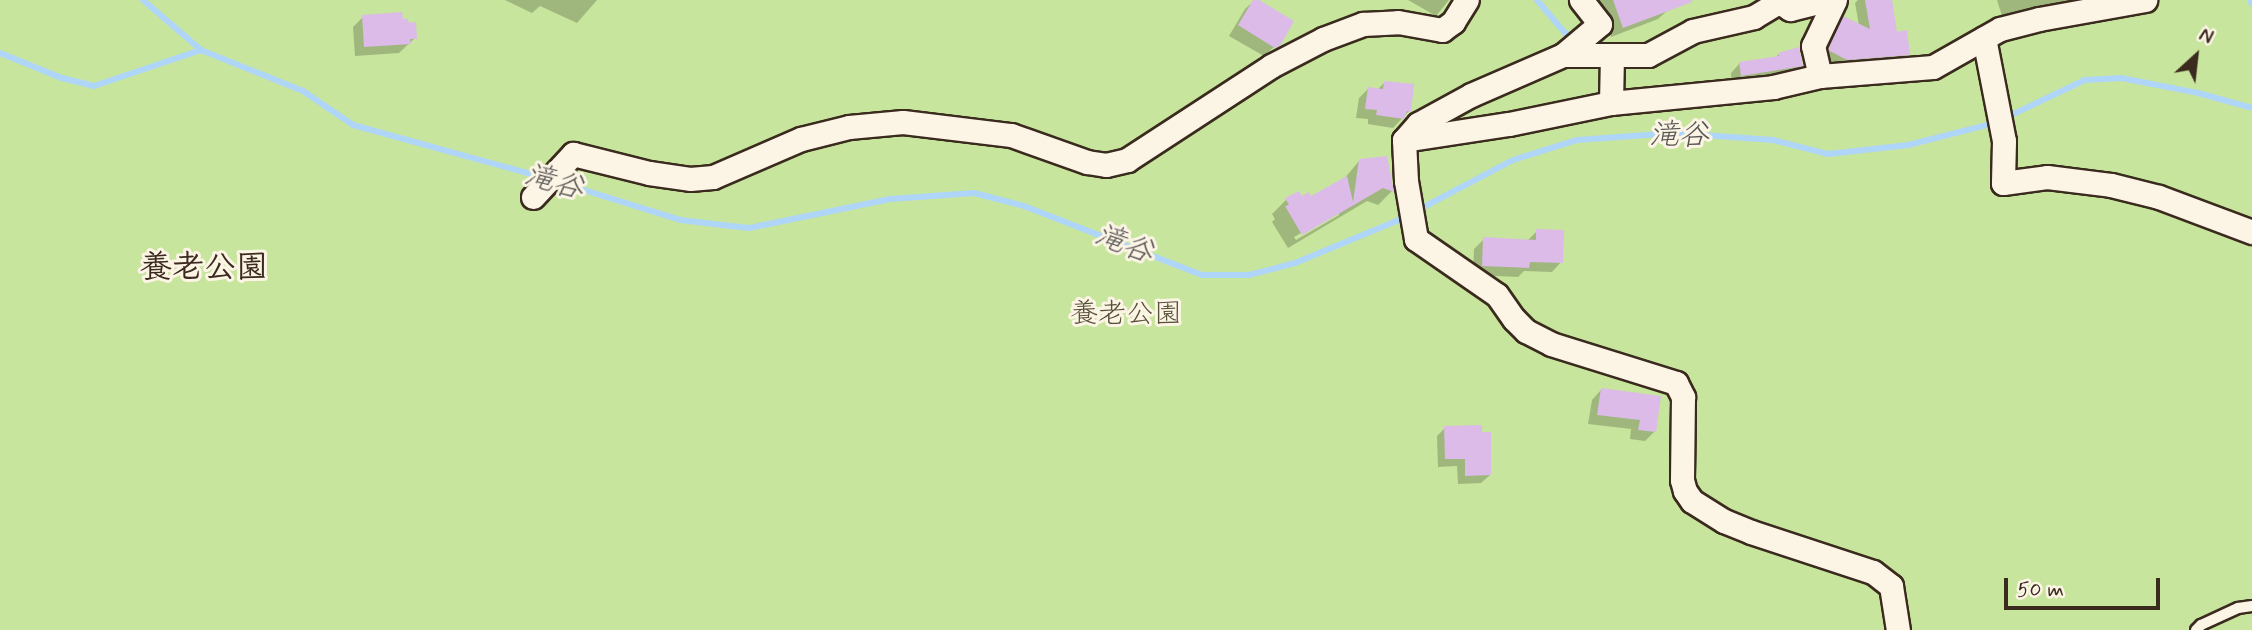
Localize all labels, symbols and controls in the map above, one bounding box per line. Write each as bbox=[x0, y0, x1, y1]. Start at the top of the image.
north arrow bbox=[2161, 21, 2231, 91]
text: N bbox=[2194, 23, 2217, 51]
water label: 滝谷 bbox=[1649, 118, 1709, 154]
water label: 滝谷 bbox=[520, 157, 588, 209]
water label: 滝谷 bbox=[1090, 217, 1158, 273]
district label: 養老公園 bbox=[140, 249, 268, 287]
park label: 養老公園 bbox=[1070, 298, 1182, 332]
scale bar bbox=[2007, 564, 2163, 608]
text: 50 m bbox=[2017, 576, 2064, 604]

